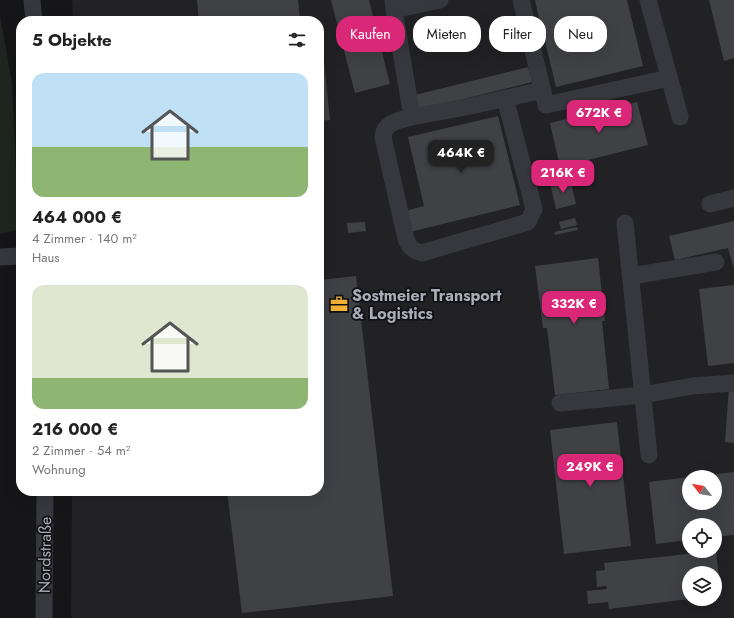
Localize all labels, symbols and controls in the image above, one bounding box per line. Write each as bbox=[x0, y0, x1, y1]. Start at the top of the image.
chip: Kaufen bbox=[336, 16, 405, 52]
chip: Mieten bbox=[413, 16, 481, 52]
chip: Filter bbox=[489, 16, 546, 52]
chip: Neu bbox=[554, 16, 607, 52]
text: 5 Objekte bbox=[32, 28, 112, 52]
icon: filters bbox=[286, 29, 308, 51]
icon: home bbox=[134, 99, 206, 171]
pin: 672K € bbox=[566, 100, 632, 134]
text: 672K € bbox=[576, 103, 622, 122]
pin: 464K € bbox=[428, 140, 494, 174]
text: 464K € bbox=[437, 143, 485, 162]
pin: 216K € bbox=[530, 160, 596, 194]
text: 216K € bbox=[540, 163, 586, 182]
text: 464 000 € bbox=[32, 205, 122, 229]
text: 4 Zimmer · 140 m² bbox=[32, 229, 137, 248]
text: Haus bbox=[32, 248, 60, 267]
place label: Sostmeier Transport & Logistics bbox=[352, 284, 502, 325]
pin: 332K € bbox=[541, 291, 607, 325]
office icon: Sostmeier Transport & Logistics bbox=[329, 294, 349, 314]
text: 332K € bbox=[551, 294, 597, 313]
icon: home bbox=[134, 311, 206, 383]
text: 216 000 € bbox=[32, 417, 118, 441]
text: 2 Zimmer · 54 m² bbox=[32, 441, 130, 460]
pin: 249K € bbox=[557, 454, 623, 488]
text: 249K € bbox=[566, 457, 614, 476]
text: Wohnung bbox=[32, 460, 86, 479]
north arrow bbox=[682, 470, 722, 510]
map controls bbox=[682, 470, 722, 606]
street label: Nordstraße bbox=[33, 517, 57, 593]
button: locate bbox=[682, 518, 722, 558]
button: layers bbox=[682, 566, 722, 606]

